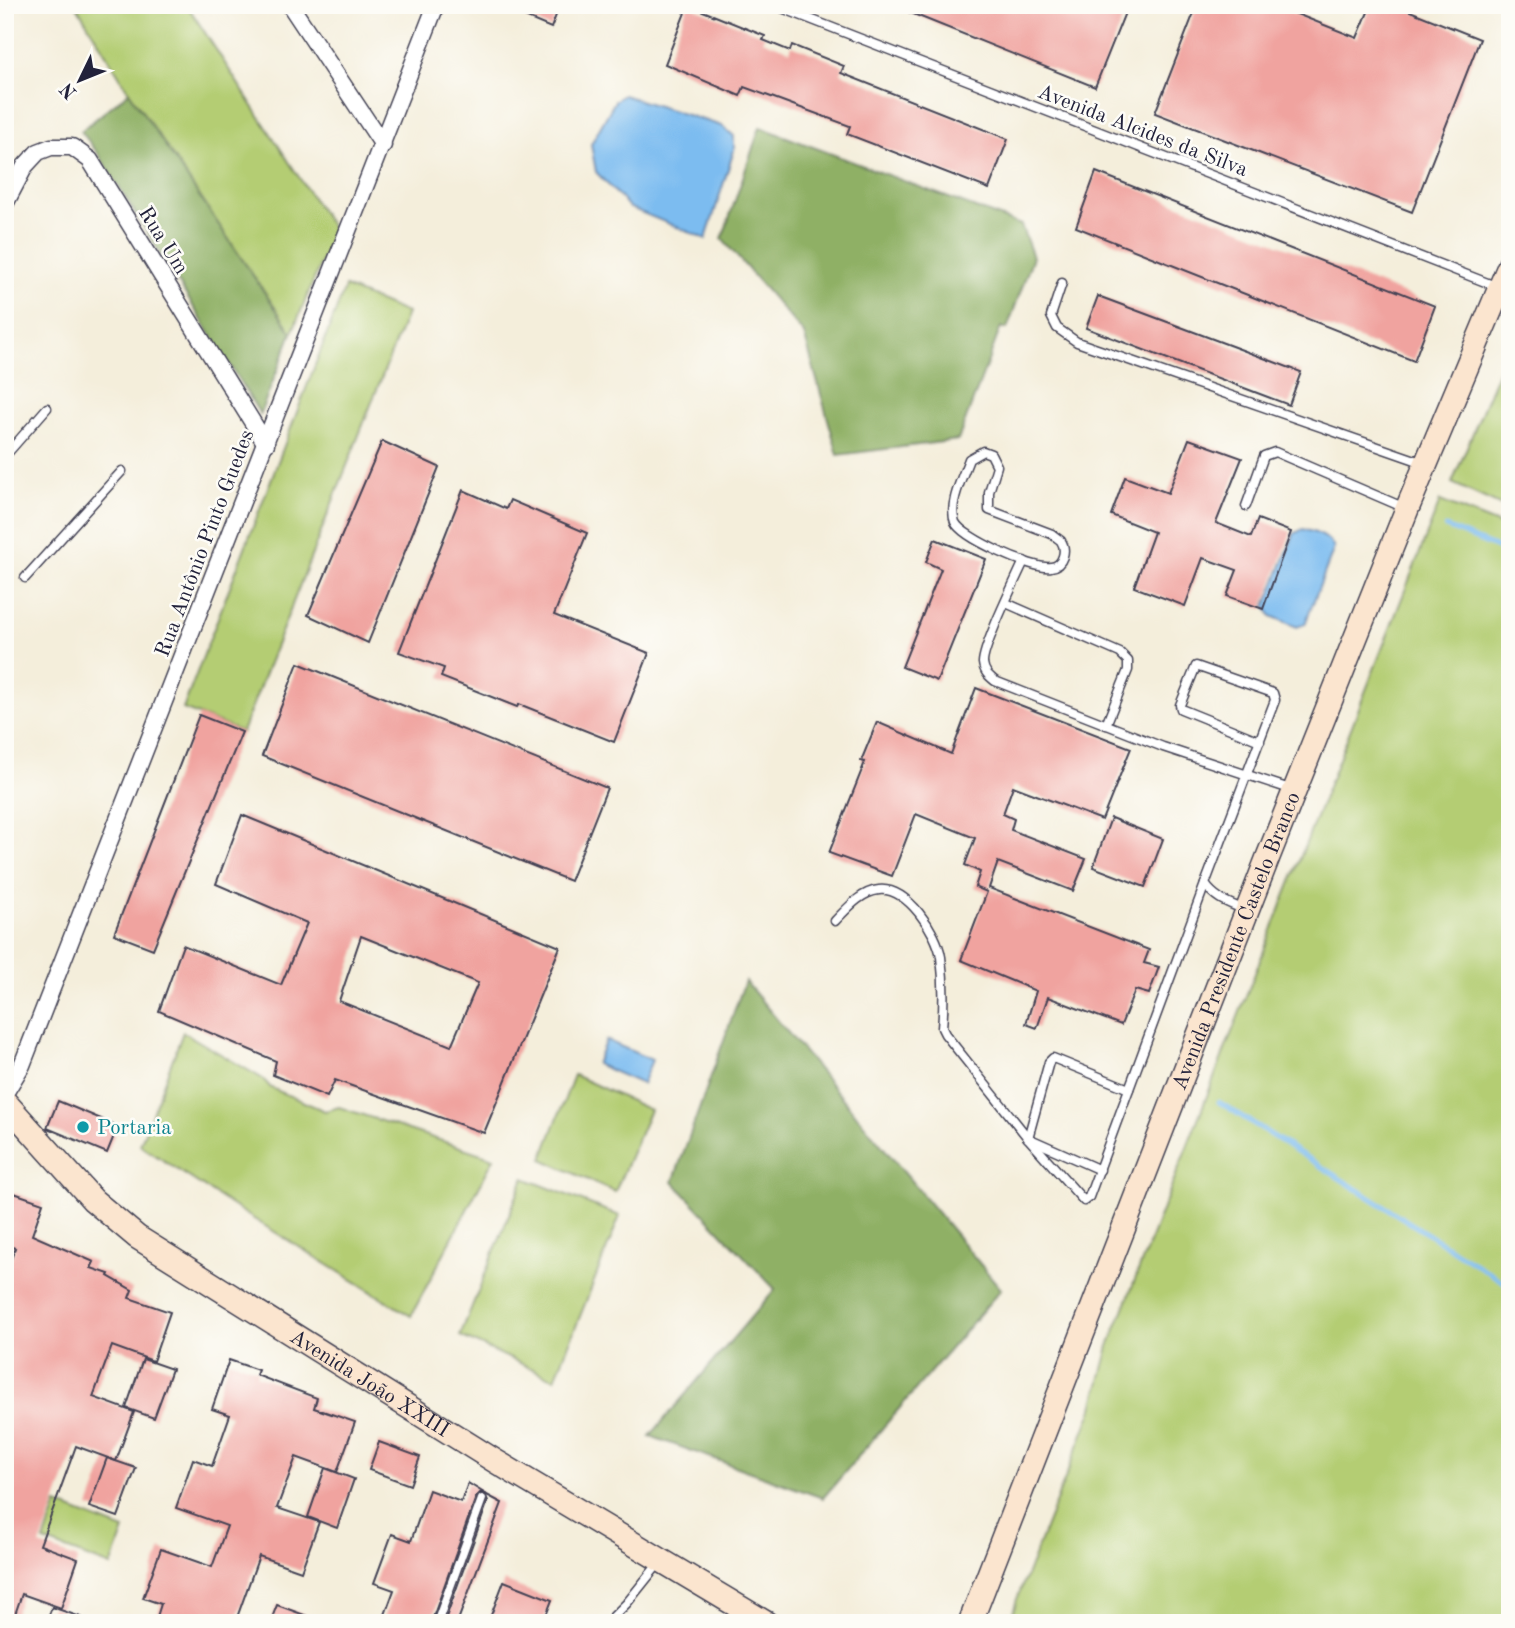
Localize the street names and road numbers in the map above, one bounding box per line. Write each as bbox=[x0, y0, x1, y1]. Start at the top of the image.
street label: Avenida Alcides da Silva bbox=[1034, 82, 1250, 181]
street label: Rua Um bbox=[134, 203, 192, 278]
street label: Rua Antônio Pinto Guedes bbox=[152, 427, 259, 660]
street label: Avenida Presidente Castelo Branco bbox=[1169, 789, 1305, 1093]
street label: Avenida João XXIII bbox=[286, 1326, 453, 1442]

